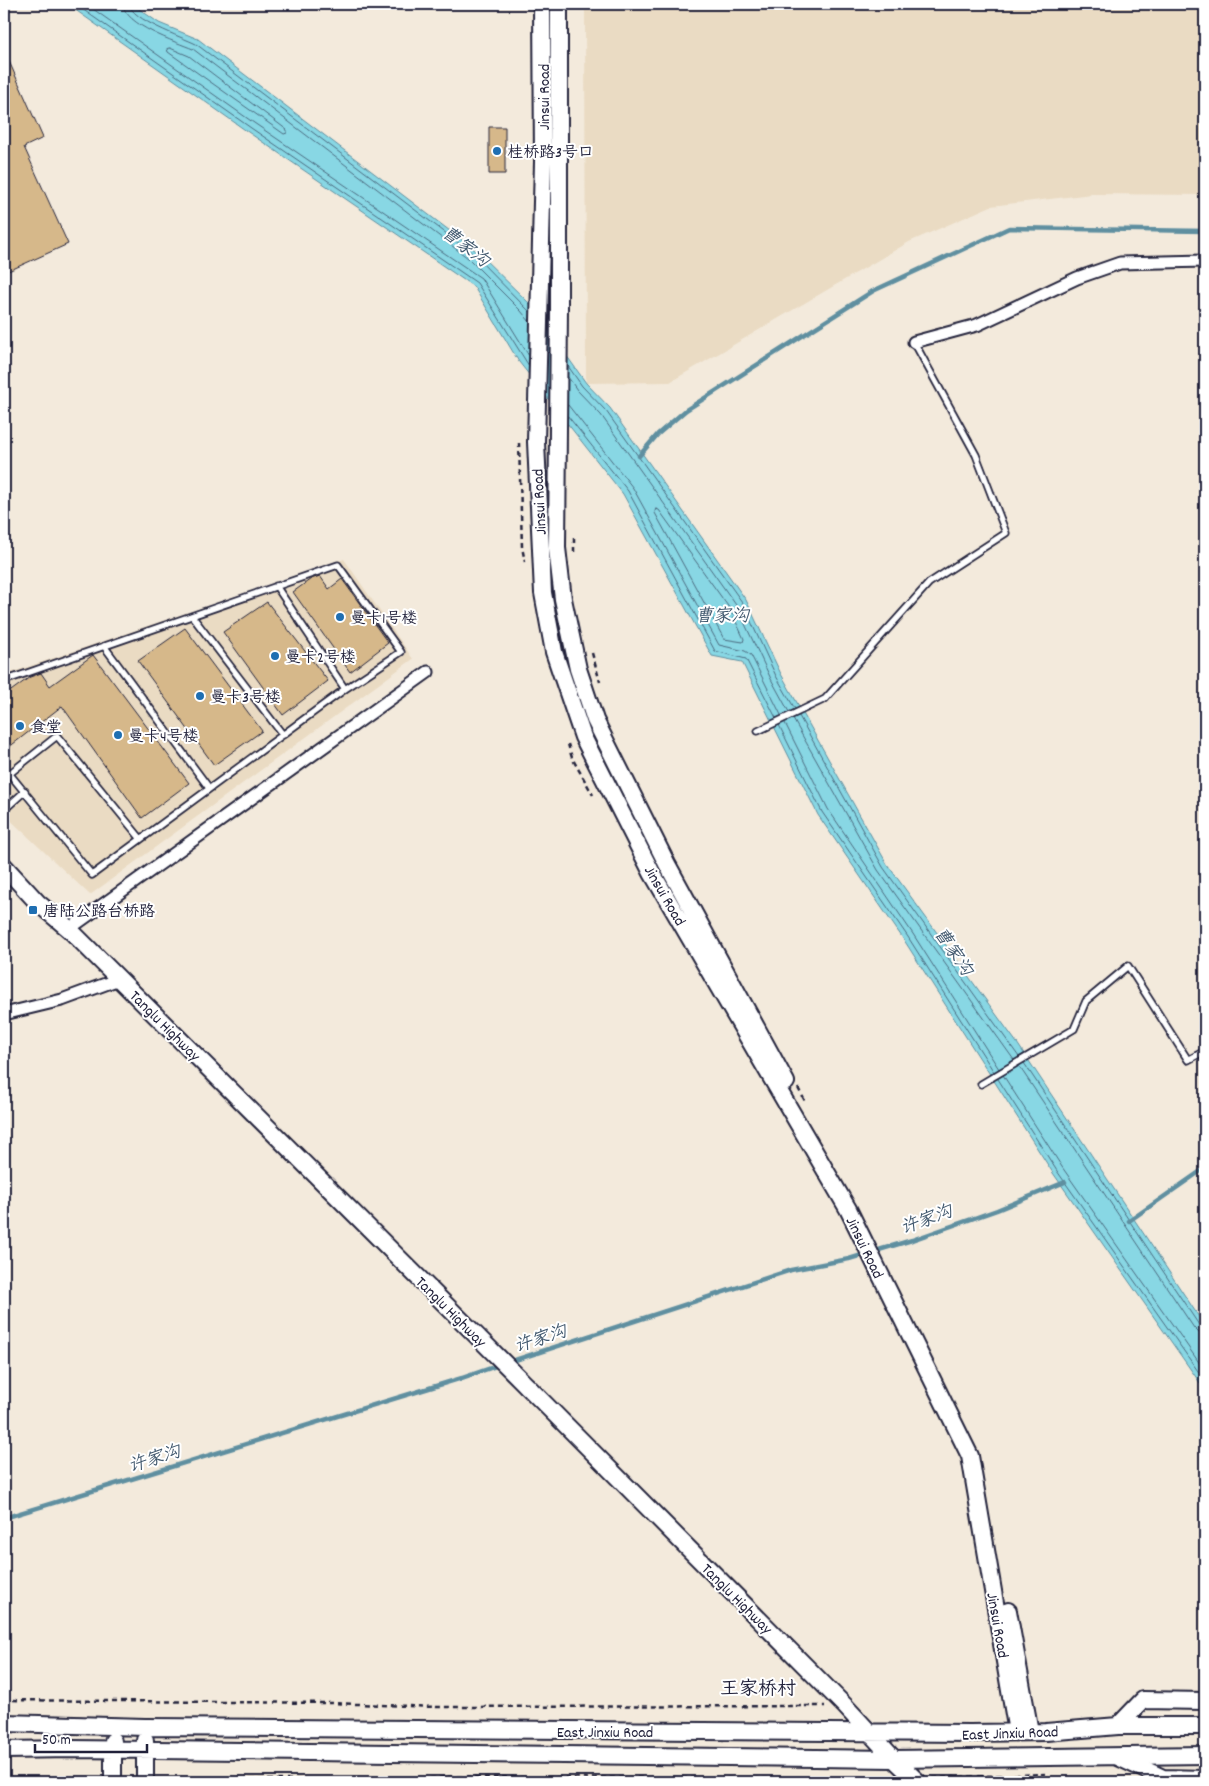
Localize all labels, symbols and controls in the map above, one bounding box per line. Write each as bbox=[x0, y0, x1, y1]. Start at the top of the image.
street label: Jinsui Road bbox=[534, 64, 557, 130]
place label: 桂桥路3号口 bbox=[507, 142, 594, 165]
marker: 桂桥路3号口 bbox=[491, 145, 503, 157]
water label: 曹家沟 bbox=[435, 221, 495, 276]
street label: Jinsui Road bbox=[527, 468, 554, 536]
water label: 曹家沟 bbox=[695, 605, 751, 630]
place label: 曼卡1号楼 bbox=[350, 608, 418, 631]
marker: 曼卡1号楼 bbox=[334, 611, 346, 623]
place label: 曼卡2号楼 bbox=[285, 647, 356, 670]
marker: 曼卡2号楼 bbox=[269, 650, 281, 662]
place label: 曼卡3号楼 bbox=[210, 687, 281, 710]
marker: 曼卡3号楼 bbox=[194, 690, 206, 702]
place label: 食堂 bbox=[30, 717, 62, 740]
marker: 食堂 bbox=[14, 720, 26, 732]
place label: 曼卡4号楼 bbox=[128, 726, 199, 749]
marker: 曼卡4号楼 bbox=[112, 729, 124, 741]
street label: Jinsui Road bbox=[637, 862, 690, 931]
place label: 唐陆公路台桥路 bbox=[43, 901, 155, 924]
marker: 唐陆公路台桥路 bbox=[27, 904, 39, 916]
water label: 曹家沟 bbox=[926, 923, 979, 983]
street label: Tanglu Highway bbox=[123, 986, 205, 1068]
water label: 许家沟 bbox=[897, 1200, 958, 1242]
street label: Jinsui Road bbox=[839, 1213, 889, 1283]
street label: Tanglu Highway bbox=[409, 1272, 491, 1354]
water label: 许家沟 bbox=[511, 1320, 572, 1361]
water label: 许家沟 bbox=[125, 1440, 186, 1480]
street label: Tanglu Highway bbox=[695, 1559, 777, 1641]
street label: Jinsui Road bbox=[979, 1591, 1014, 1660]
district label: 王家桥村 bbox=[720, 1677, 796, 1704]
scale bar bbox=[35, 1721, 148, 1753]
street label: East Jinxiu Road bbox=[961, 1721, 1059, 1748]
street label: East Jinxiu Road bbox=[557, 1722, 653, 1745]
text: 50 m bbox=[42, 1730, 71, 1752]

